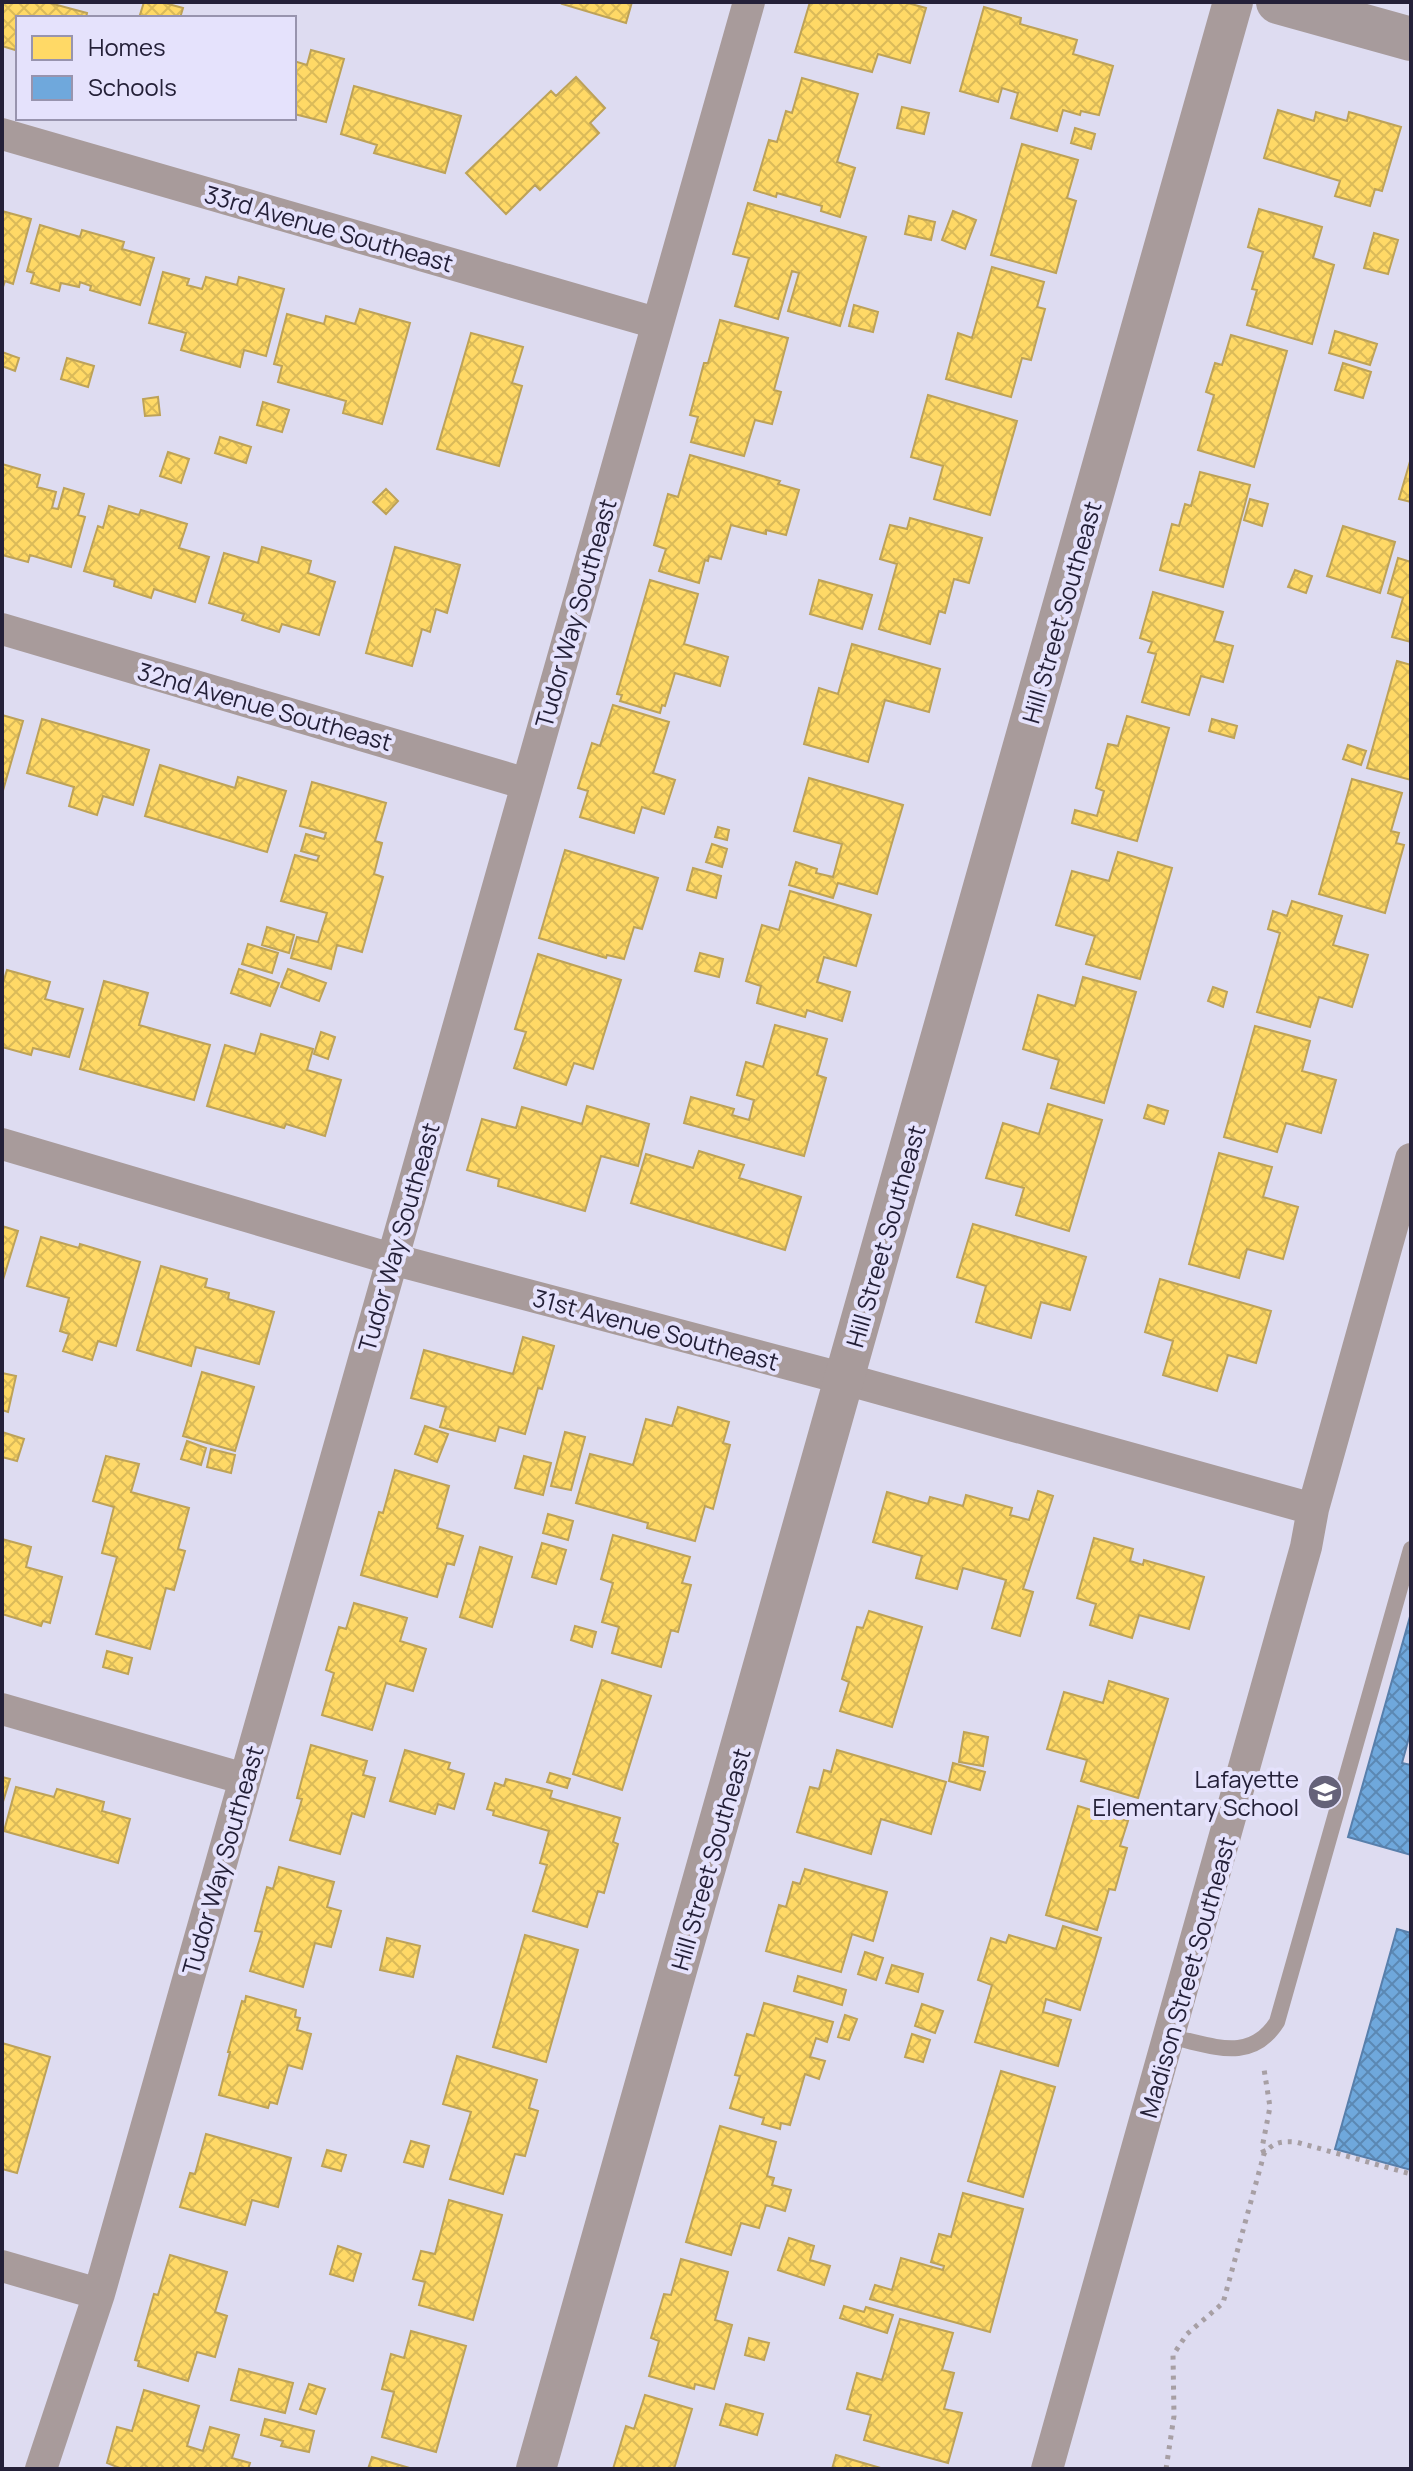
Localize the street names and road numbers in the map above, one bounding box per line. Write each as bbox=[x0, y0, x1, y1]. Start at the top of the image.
street label: 33rd Avenue Southeast bbox=[201, 177, 457, 279]
street label: Tudor Way Southeast bbox=[526, 494, 624, 732]
street label: Hill Street Southeast bbox=[1013, 497, 1109, 727]
street label: 32nd Avenue Southeast bbox=[134, 654, 396, 758]
street label: Tudor Way Southeast bbox=[349, 1118, 447, 1356]
street label: Hill Street Southeast bbox=[837, 1121, 933, 1351]
street label: 31st Avenue Southeast bbox=[530, 1280, 782, 1378]
street label: Tudor Way Southeast bbox=[173, 1741, 271, 1979]
street label: Hill Street Southeast bbox=[662, 1744, 758, 1974]
street label: Madison Street Southeast bbox=[1131, 1833, 1243, 2121]

